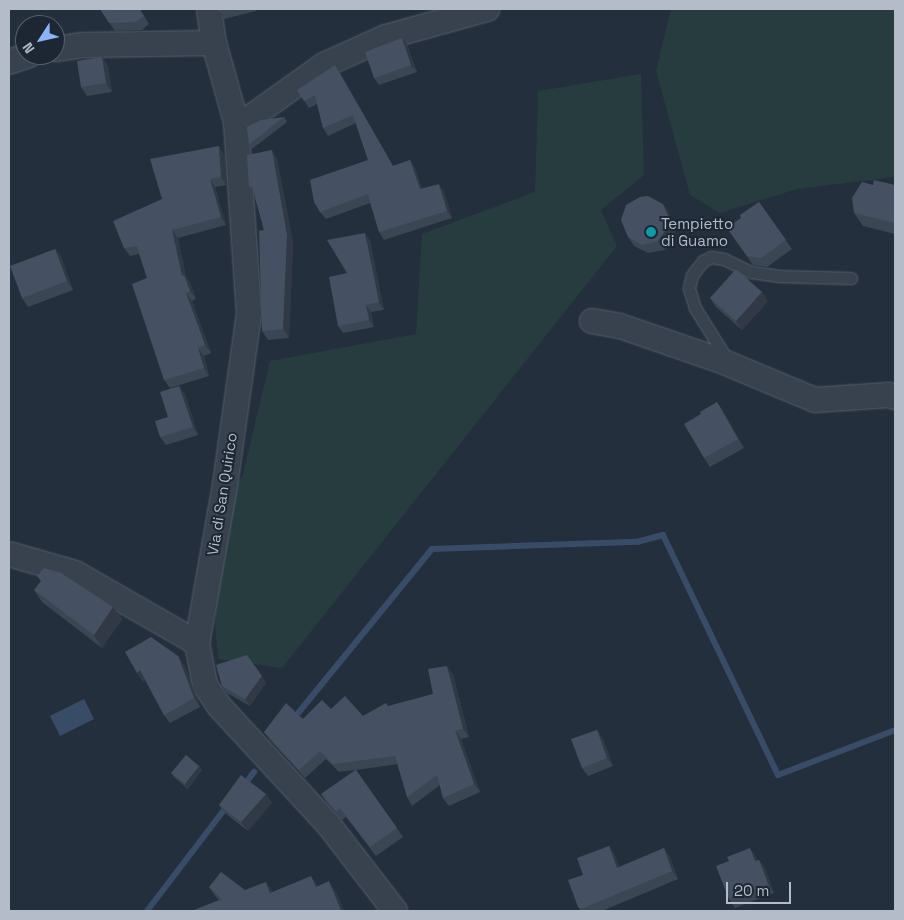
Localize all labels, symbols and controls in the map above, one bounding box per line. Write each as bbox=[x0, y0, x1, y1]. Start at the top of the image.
north arrow bbox=[15, 15, 65, 65]
text: N bbox=[18, 39, 39, 57]
place label: Tempietto di Guamo bbox=[661, 214, 733, 249]
marker: Tempietto di Guamo bbox=[645, 226, 657, 238]
street label: Via di San Quirico bbox=[203, 431, 241, 557]
scale bar bbox=[729, 872, 794, 904]
text: 20 m bbox=[734, 881, 769, 900]

